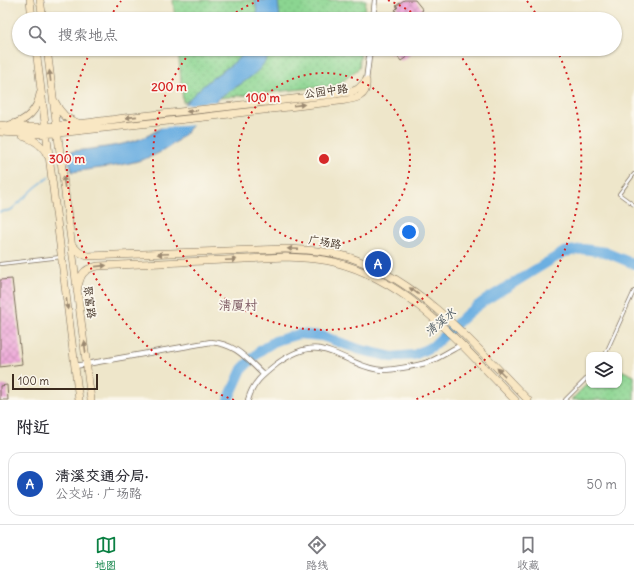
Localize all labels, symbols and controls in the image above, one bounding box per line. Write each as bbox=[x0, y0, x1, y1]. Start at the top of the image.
search box bbox=[12, 12, 622, 56]
icon: search bbox=[26, 23, 48, 45]
text: 搜索地点 bbox=[58, 25, 118, 44]
one-way arrow bbox=[47, 70, 53, 82]
text: 200 m bbox=[151, 79, 187, 94]
street label: 公园中路 bbox=[303, 81, 349, 101]
text: 100 m bbox=[246, 90, 280, 105]
one-way arrow bbox=[293, 102, 305, 109]
one-way arrow bbox=[186, 107, 198, 114]
one-way arrow bbox=[125, 114, 137, 121]
text: 300 m bbox=[49, 151, 85, 166]
centre of rings bbox=[317, 152, 331, 166]
one-way arrow bbox=[61, 176, 67, 188]
your location bbox=[399, 222, 419, 242]
street label: 广场路 bbox=[308, 233, 342, 251]
one-way arrow bbox=[287, 246, 299, 253]
pin: A bbox=[365, 249, 391, 279]
one-way arrow bbox=[156, 251, 169, 257]
one-way arrow bbox=[225, 257, 238, 263]
one-way arrow bbox=[95, 263, 107, 269]
street label: 聚富路 bbox=[81, 285, 99, 319]
one-way arrow bbox=[408, 287, 419, 296]
district label: 清厦村 bbox=[218, 297, 258, 314]
one-way arrow bbox=[64, 298, 70, 310]
water label: 清溪水 bbox=[421, 304, 459, 339]
one-way arrow bbox=[81, 341, 88, 353]
map controls bbox=[586, 352, 622, 388]
button: layers bbox=[586, 352, 622, 388]
one-way arrow bbox=[496, 367, 506, 377]
scale bar bbox=[12, 372, 98, 391]
text: 100 m bbox=[18, 374, 49, 388]
text: 附近 bbox=[16, 416, 50, 438]
text: 清溪交通分局· bbox=[55, 466, 148, 485]
text: A bbox=[26, 476, 34, 493]
text: 50 m bbox=[586, 476, 617, 493]
text: 公交站 · 广场路 bbox=[55, 485, 142, 502]
tab: 地图 bbox=[95, 534, 117, 572]
tab: 路线 bbox=[306, 534, 328, 572]
tab: 收藏 bbox=[517, 534, 539, 572]

